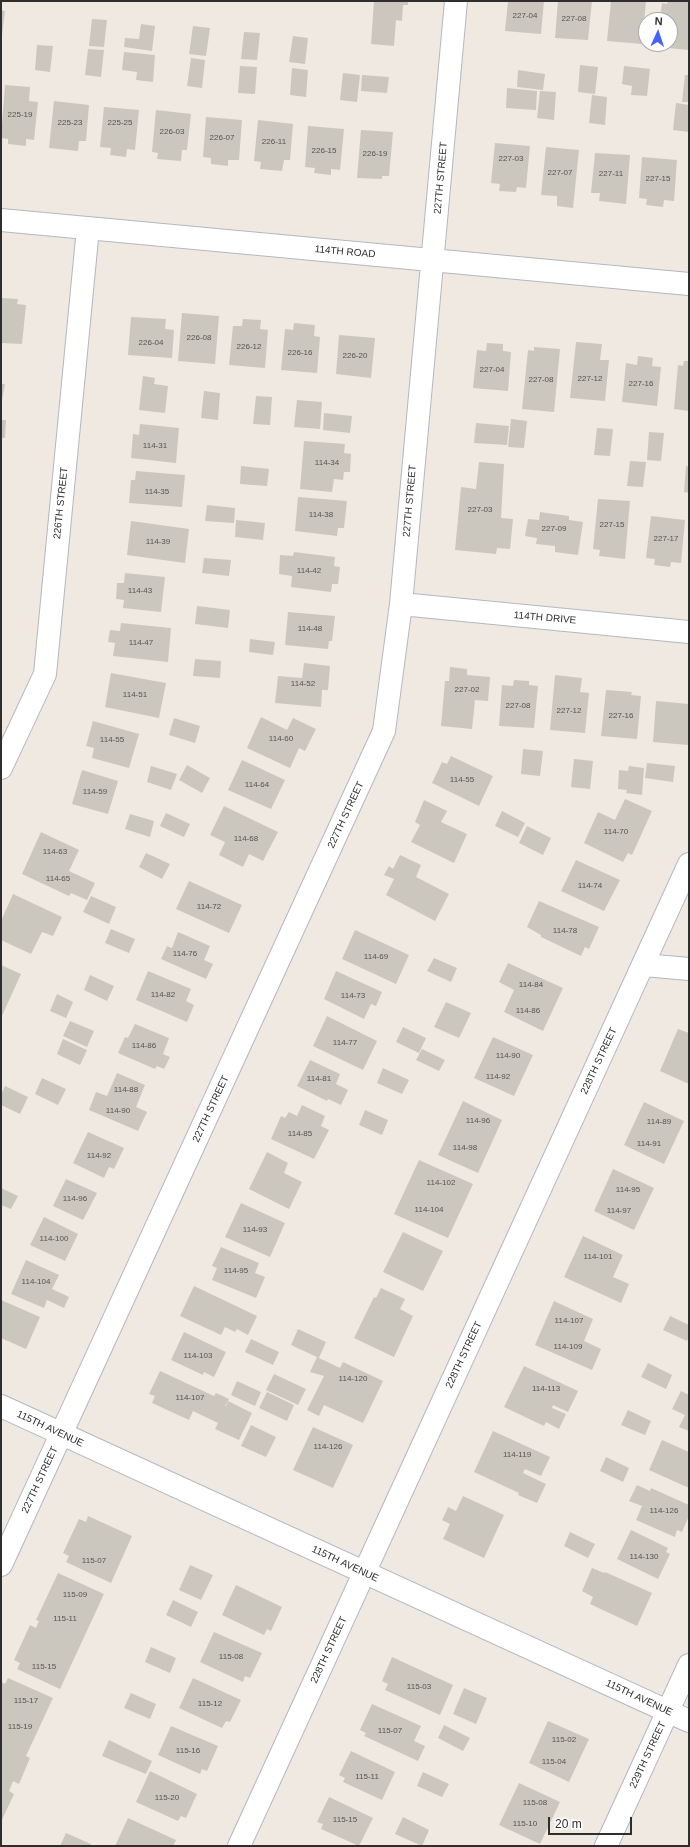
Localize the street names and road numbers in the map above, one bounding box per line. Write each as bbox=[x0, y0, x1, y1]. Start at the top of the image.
street label: 227TH STREET bbox=[432, 141, 450, 215]
street label: 114TH ROAD bbox=[314, 243, 376, 261]
street label: 227TH STREET bbox=[401, 464, 419, 538]
street label: 226TH STREET bbox=[51, 466, 71, 540]
street label: 114TH DRIVE bbox=[513, 609, 577, 627]
street label: 227TH STREET bbox=[325, 780, 367, 850]
street label: 228TH STREET bbox=[578, 1026, 620, 1096]
street label: 227TH STREET bbox=[190, 1074, 232, 1144]
street label: 228TH STREET bbox=[443, 1320, 485, 1390]
street label: 115TH AVENUE bbox=[15, 1408, 85, 1450]
street label: 227TH STREET bbox=[19, 1445, 61, 1515]
street label: 115TH AVENUE bbox=[310, 1543, 380, 1585]
street label: 228TH STREET bbox=[308, 1615, 350, 1685]
street label: 115TH AVENUE bbox=[604, 1677, 674, 1719]
street label: 229TH STREET bbox=[627, 1720, 669, 1790]

